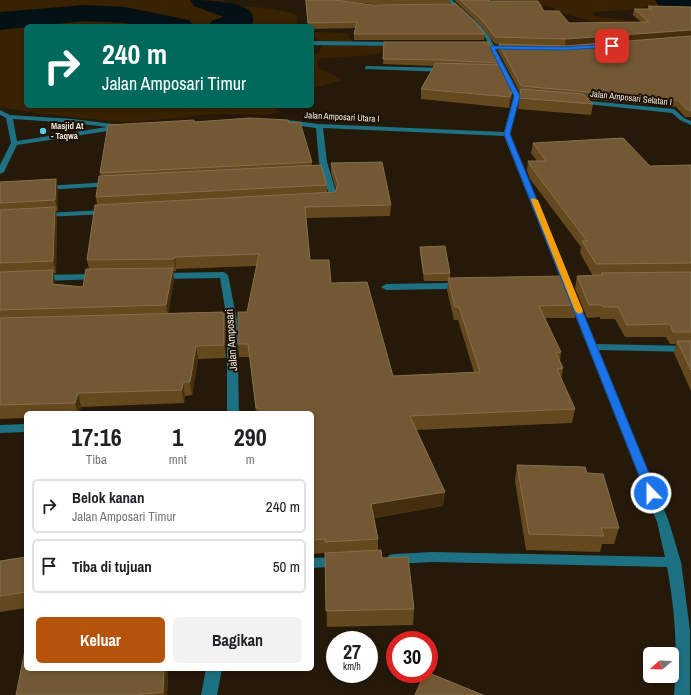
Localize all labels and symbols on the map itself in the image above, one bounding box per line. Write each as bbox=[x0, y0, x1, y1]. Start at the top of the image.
pin bbox=[595, 29, 629, 63]
street label: Jalan Amposari Selatan I bbox=[590, 88, 672, 108]
street label: Jalan Amposari Utara I bbox=[304, 109, 380, 125]
place label: Masjid At - Taqwa bbox=[51, 120, 84, 142]
marker: Masjid At - Taqwa bbox=[38, 126, 48, 136]
street label: Jalan Amposari bbox=[222, 309, 240, 371]
position arrow bbox=[630, 472, 672, 514]
speed limit sign: 30 bbox=[386, 631, 438, 683]
north arrow bbox=[643, 647, 679, 683]

